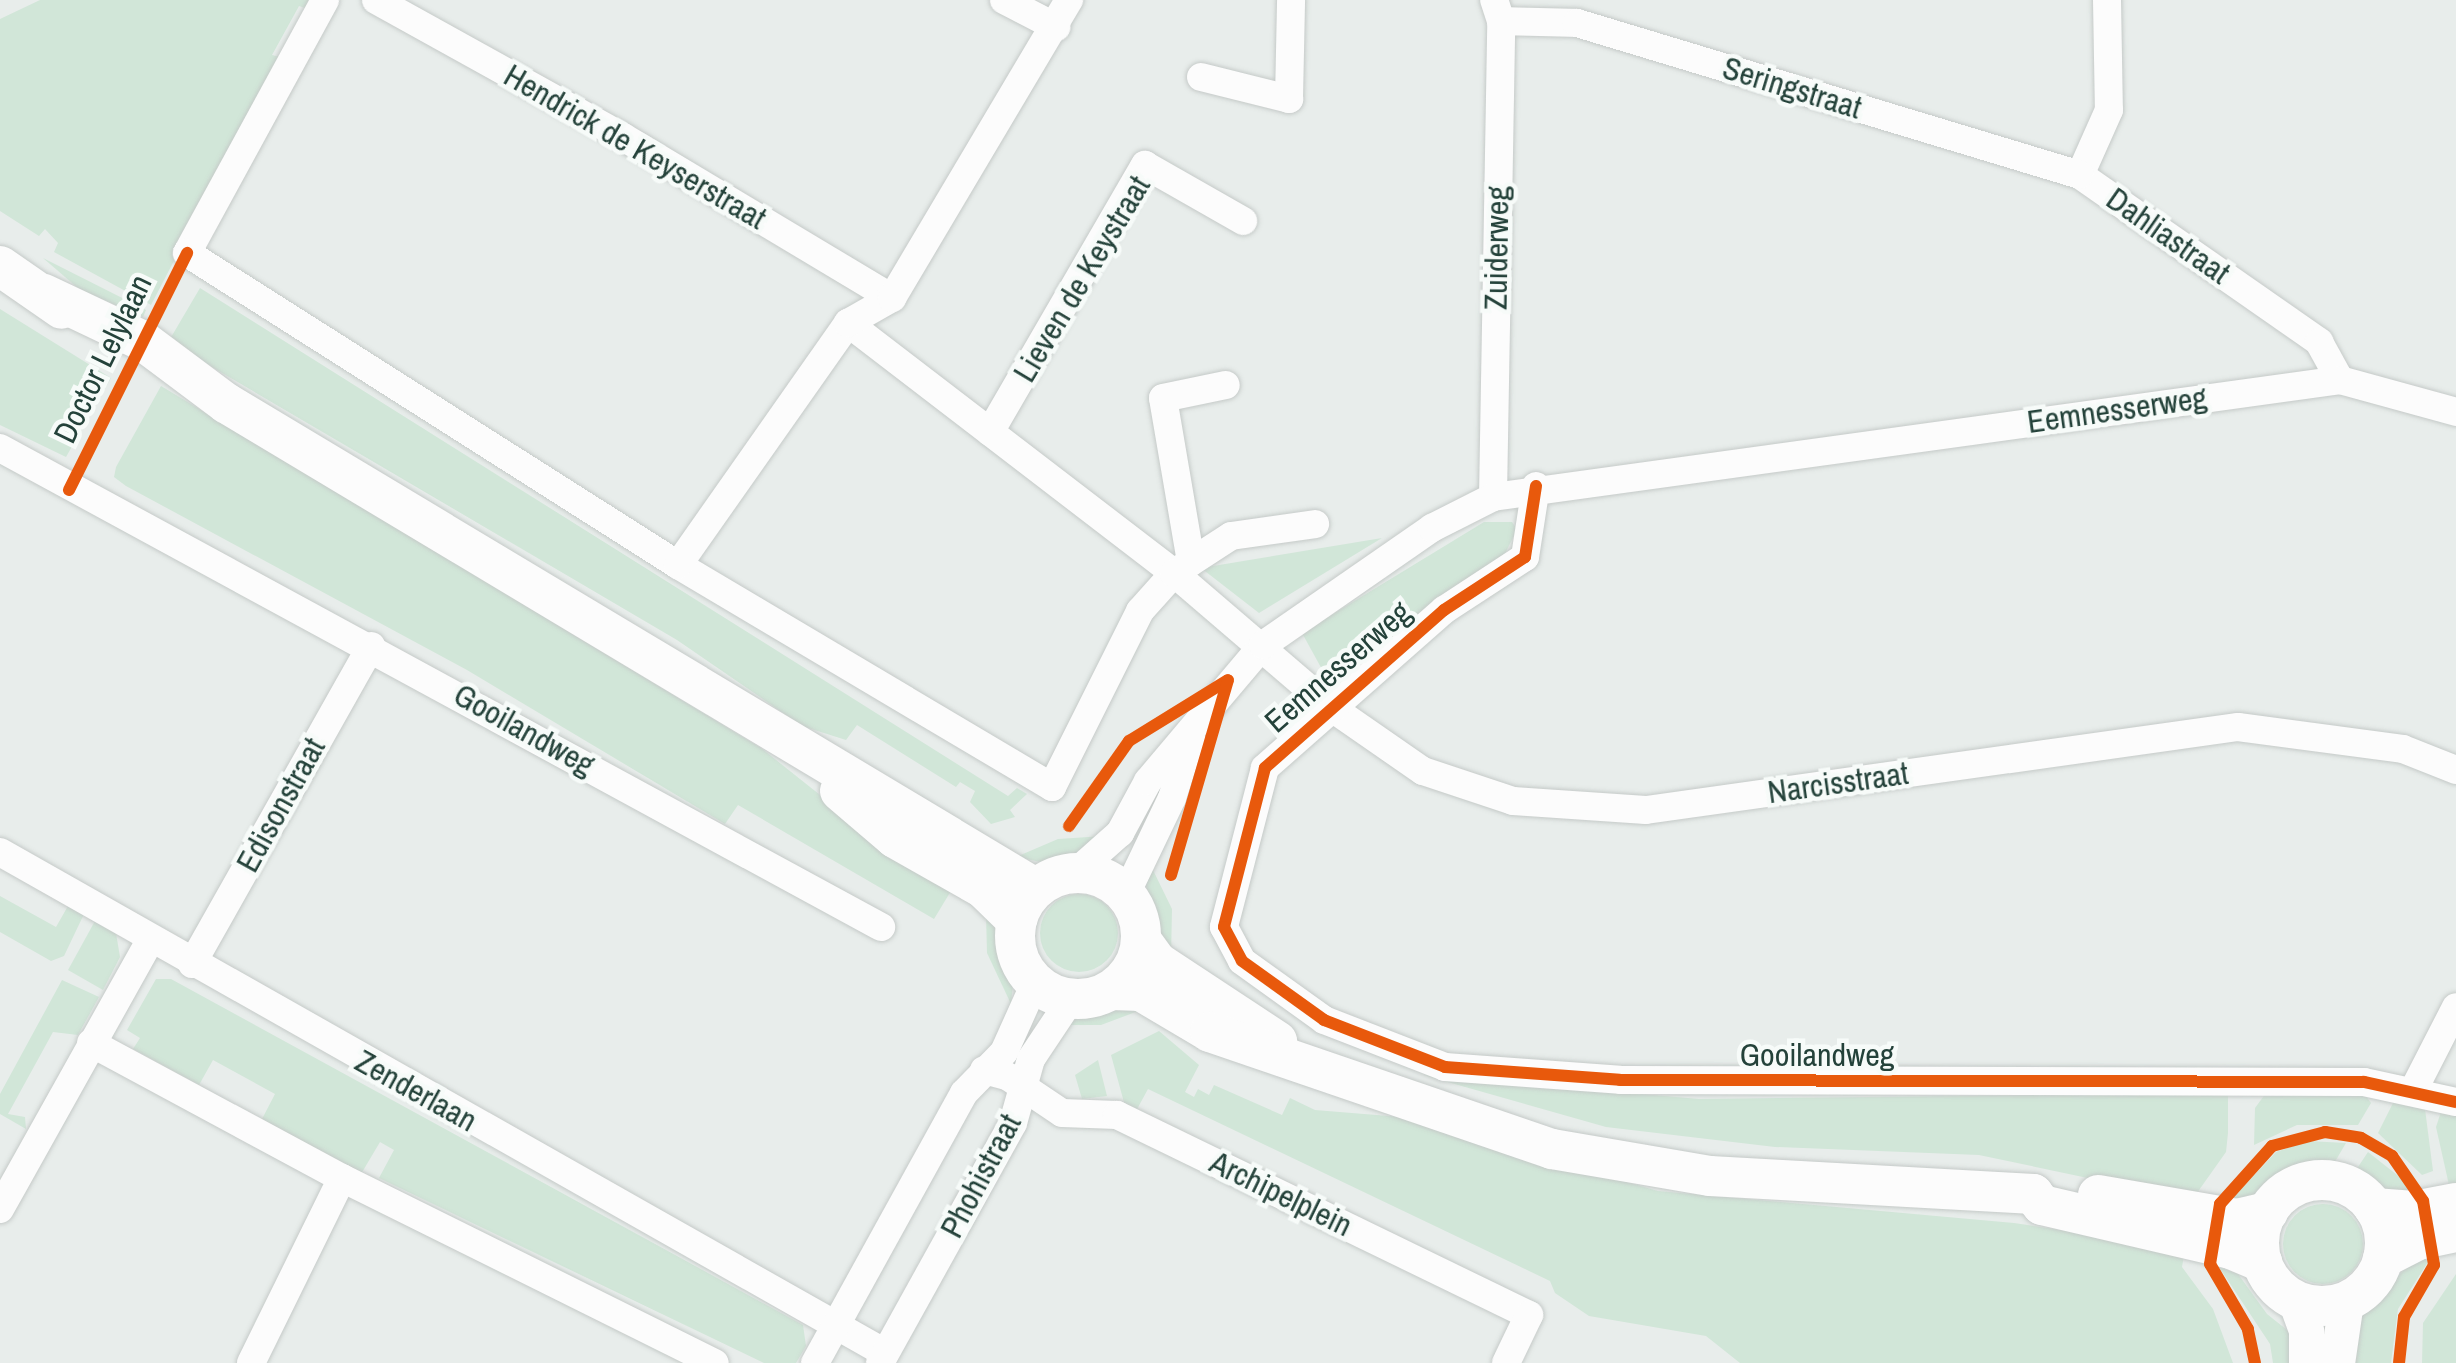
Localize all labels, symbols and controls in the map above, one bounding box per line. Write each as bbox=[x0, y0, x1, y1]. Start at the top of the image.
street label: Seringstraat bbox=[1718, 49, 1866, 127]
street label: Hendrick de Keyserstraat bbox=[497, 56, 773, 238]
street label: Lieven de Keystraat bbox=[1005, 169, 1159, 389]
street label: Dahliastraat bbox=[2099, 180, 2237, 292]
street label: Zuiderweg bbox=[1477, 186, 1517, 310]
street label: Doctor Lelylaan bbox=[46, 269, 160, 449]
street label: Eemnesserweg bbox=[2025, 378, 2209, 442]
street label: Eemnesserweg bbox=[1257, 593, 1419, 741]
street label: Gooilandweg bbox=[447, 676, 601, 784]
street label: Edisonstraat bbox=[228, 731, 334, 879]
street label: Narcisstraat bbox=[1765, 754, 1911, 812]
street label: Gooilandweg bbox=[1740, 1036, 1894, 1074]
street label: Zenderlaan bbox=[349, 1042, 483, 1140]
street label: Phohistraat bbox=[933, 1108, 1029, 1244]
street label: Archipelplein bbox=[1204, 1143, 1358, 1245]

